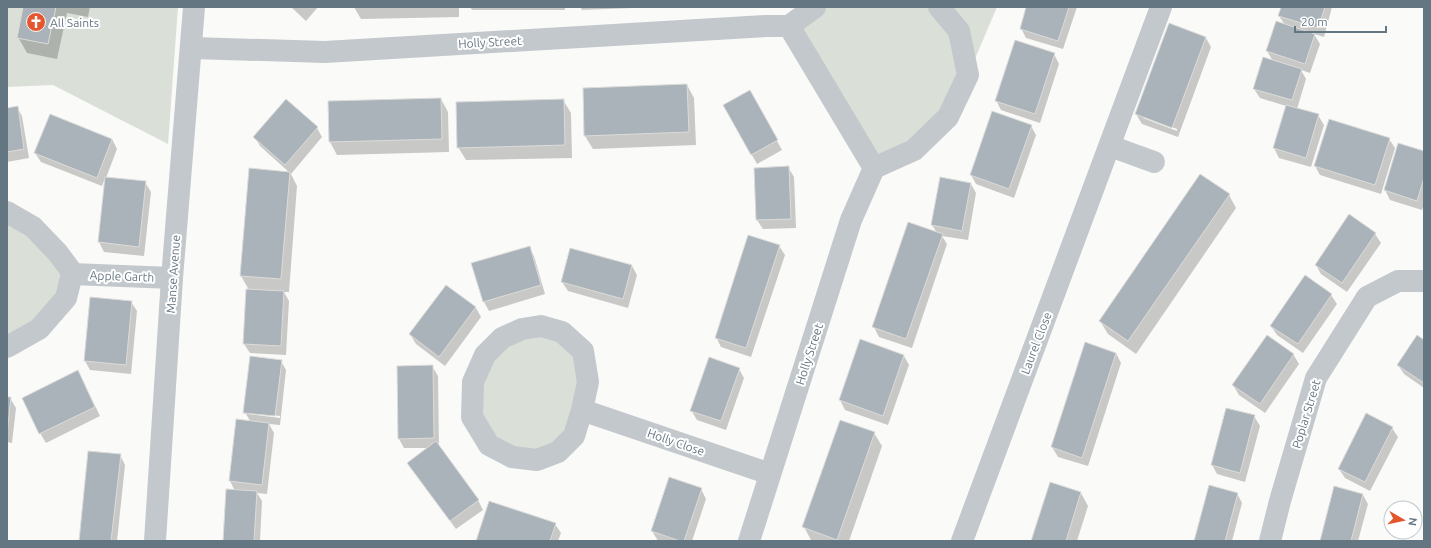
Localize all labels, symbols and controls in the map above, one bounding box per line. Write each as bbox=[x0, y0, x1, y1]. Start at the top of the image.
scale bar bbox=[1295, 8, 1386, 34]
church icon: All Saints bbox=[25, 11, 47, 33]
text: 20 m bbox=[1301, 15, 1328, 28]
place label: All Saints bbox=[50, 16, 99, 29]
street label: Holly Street bbox=[458, 34, 522, 50]
street label: Manse Avenue bbox=[164, 234, 182, 314]
street label: Apple Garth bbox=[89, 268, 155, 284]
street label: Laurel Close bbox=[1018, 310, 1054, 376]
street label: Holly Street bbox=[793, 321, 825, 386]
street label: Poplar Street bbox=[1289, 378, 1323, 450]
street label: Holly Close bbox=[646, 426, 706, 458]
north arrow bbox=[1383, 500, 1423, 540]
text: N bbox=[1406, 517, 1419, 527]

